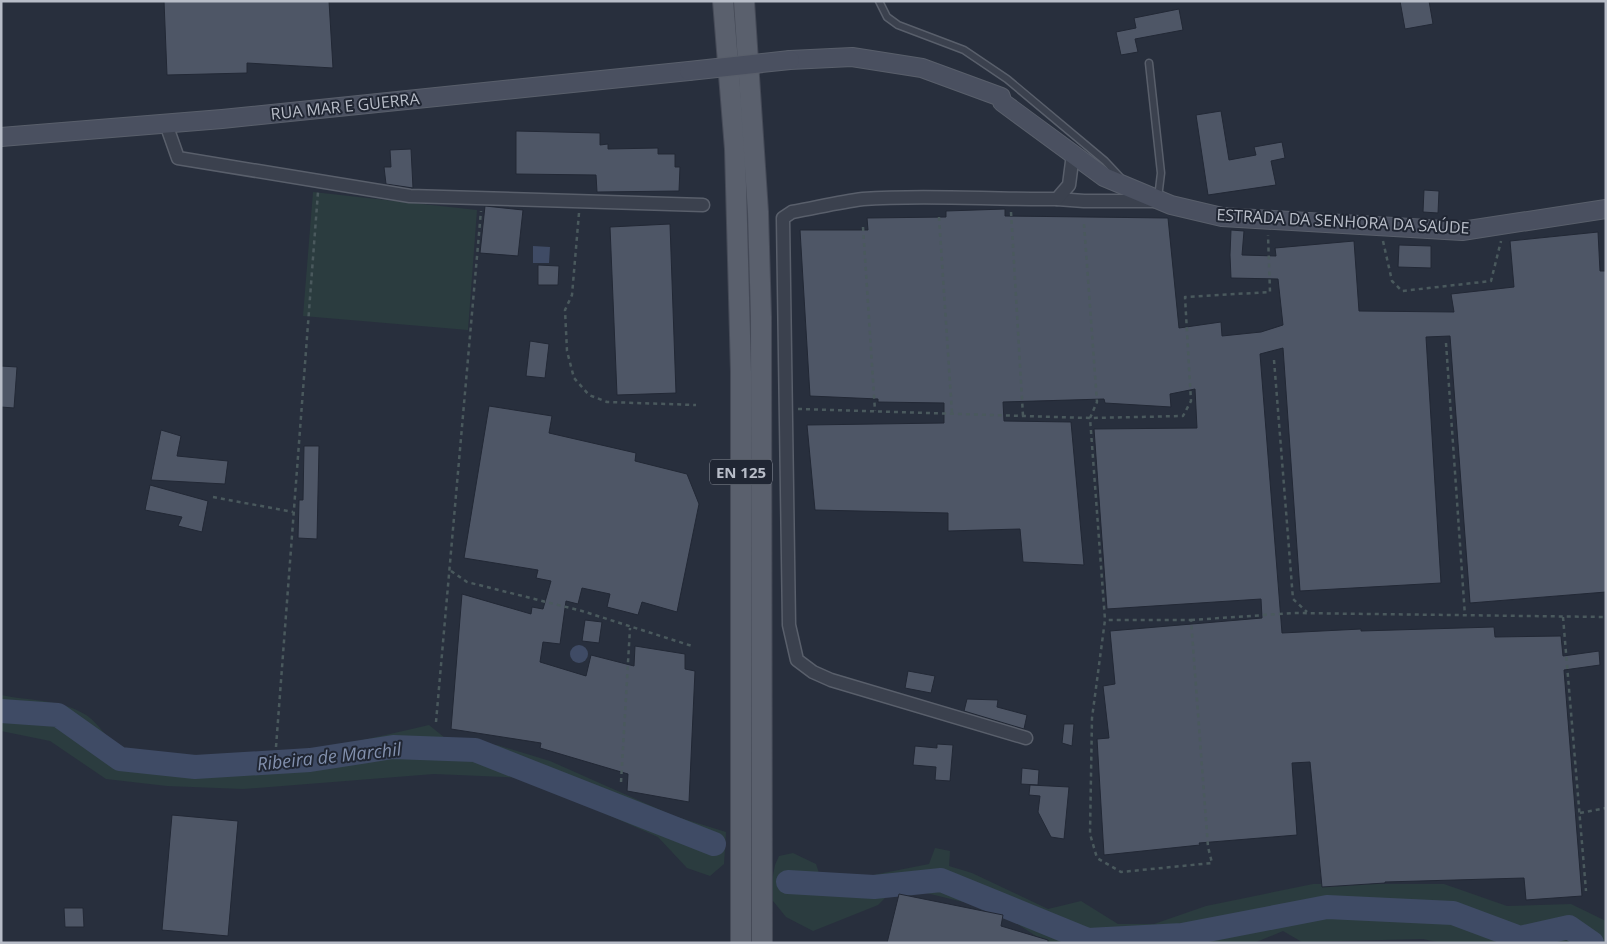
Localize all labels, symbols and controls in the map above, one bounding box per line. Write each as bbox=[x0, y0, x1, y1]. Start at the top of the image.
street label: RUA MAR E GUERRA bbox=[270, 87, 421, 125]
street label: ESTRADA DA SENHORA DA SAÚDE bbox=[1216, 203, 1470, 239]
road number: EN 125 bbox=[710, 460, 772, 484]
water label: Ribeira de Marchil bbox=[256, 736, 403, 775]

